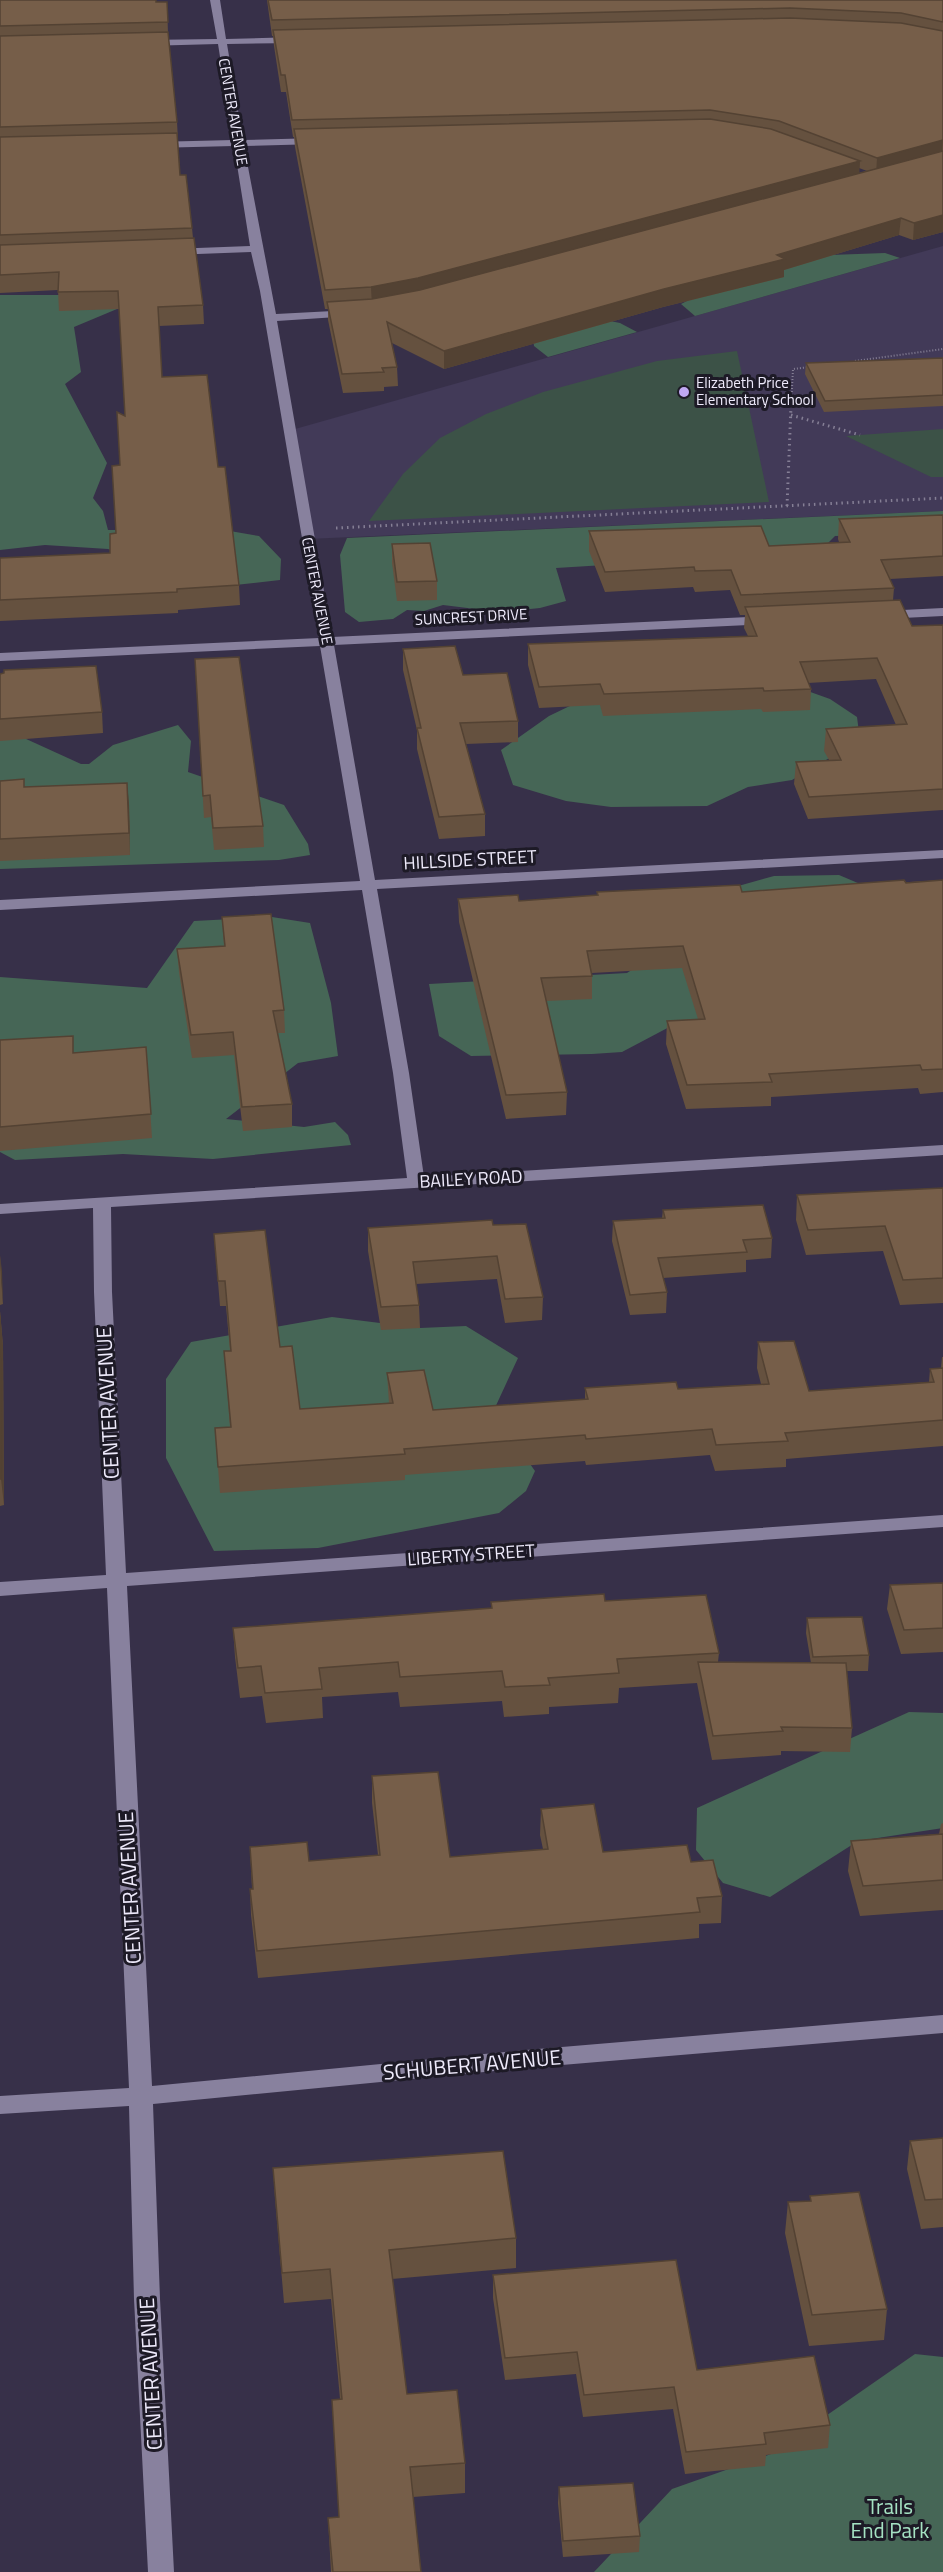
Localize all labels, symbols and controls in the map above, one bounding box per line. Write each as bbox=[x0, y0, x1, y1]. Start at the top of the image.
street label: CENTER AVENUE bbox=[213, 56, 254, 168]
place label: Elizabeth Price Elementary School bbox=[696, 371, 814, 411]
marker: Elizabeth Price Elementary School bbox=[677, 385, 691, 399]
street label: CENTER AVENUE bbox=[296, 535, 339, 647]
street label: SUNCREST DRIVE bbox=[414, 602, 528, 631]
street label: HILLSIDE STREET bbox=[403, 843, 538, 876]
street label: BAILEY ROAD bbox=[419, 1162, 523, 1195]
street label: CENTER AVENUE bbox=[87, 1326, 127, 1480]
street label: LIBERTY STREET bbox=[406, 1537, 536, 1572]
street label: CENTER AVENUE bbox=[109, 1811, 149, 1965]
street label: SCHUBERT AVENUE bbox=[382, 2040, 562, 2088]
street label: CENTER AVENUE bbox=[130, 2297, 170, 2451]
park label: Trails End Park bbox=[851, 2490, 929, 2546]

